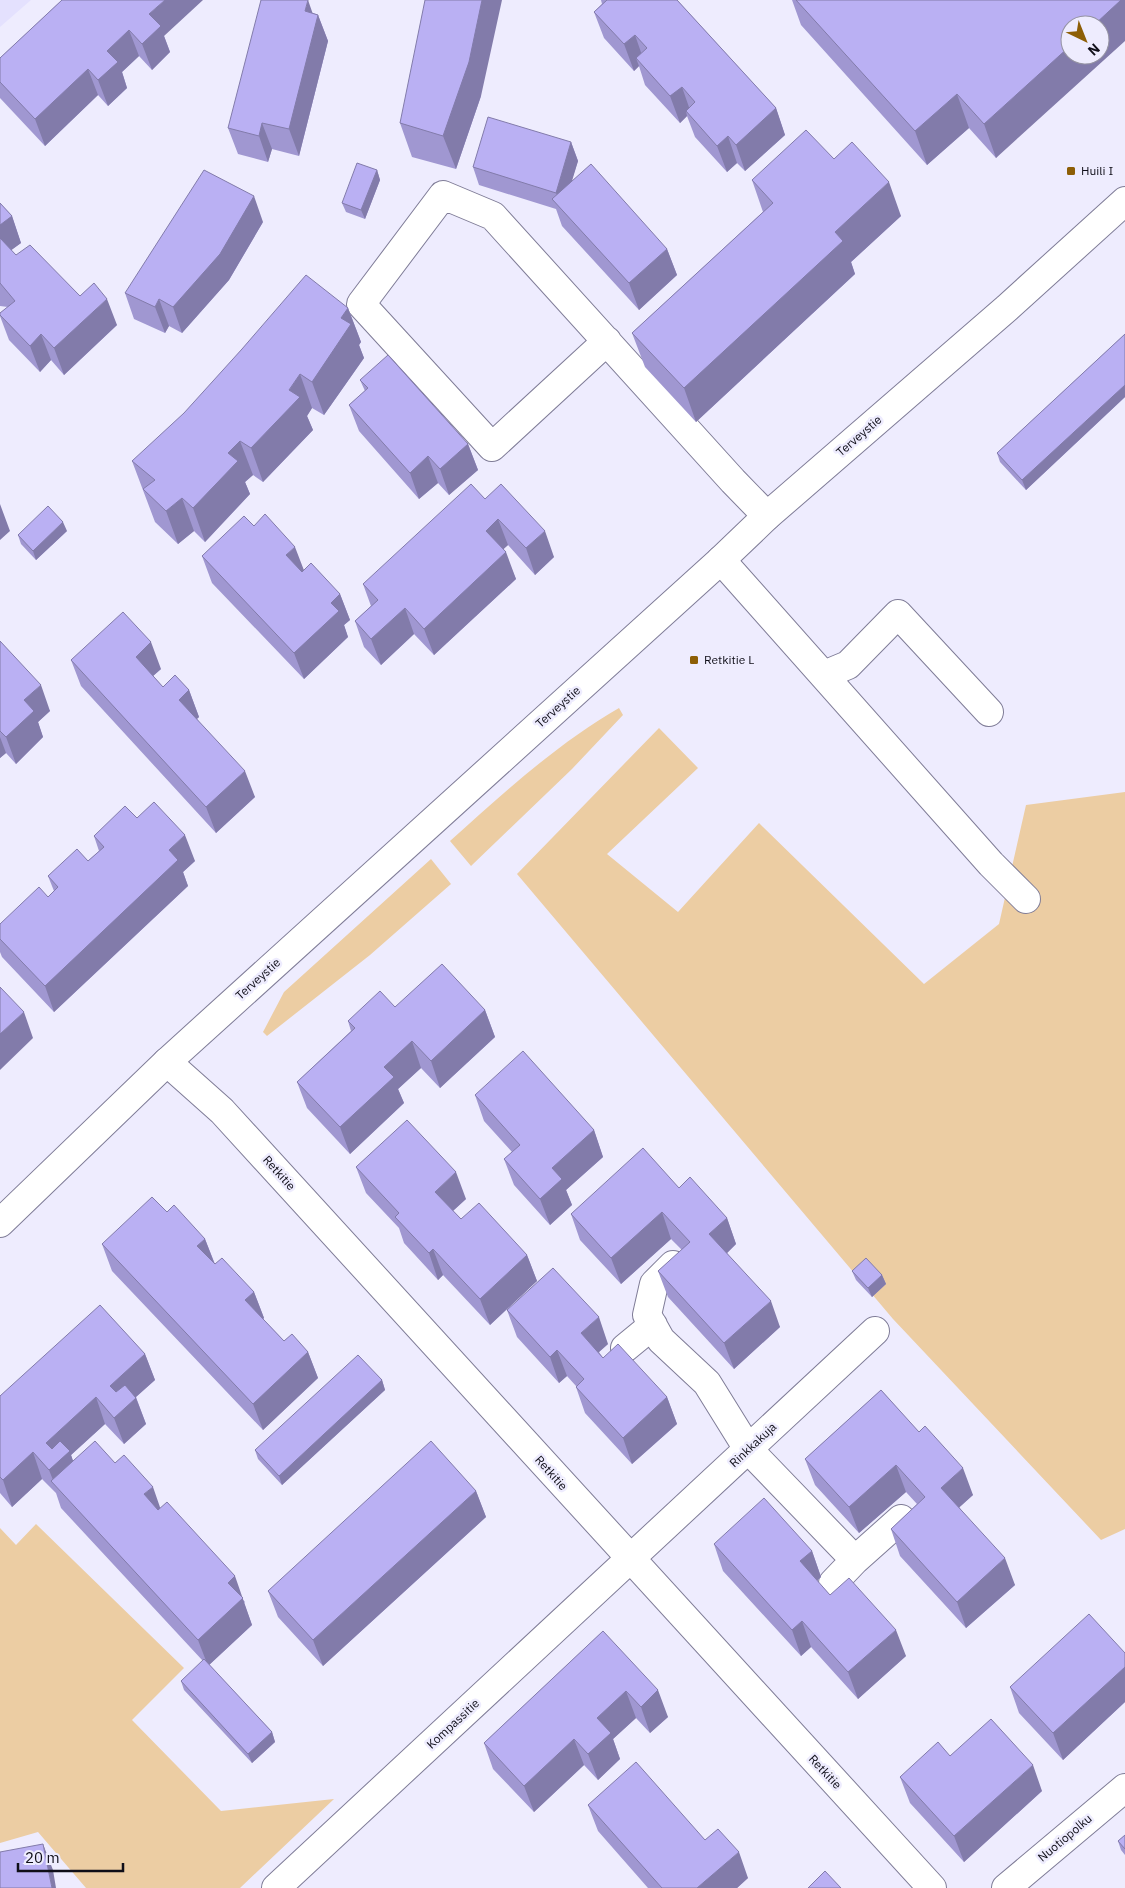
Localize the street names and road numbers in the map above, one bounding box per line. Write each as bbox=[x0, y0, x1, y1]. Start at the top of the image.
street label: Terveystie bbox=[833, 412, 885, 459]
street label: Terveystie bbox=[532, 682, 583, 731]
street label: Terveystie bbox=[232, 954, 283, 1003]
street label: Retkitie bbox=[260, 1152, 299, 1193]
street label: Rinkkakuja bbox=[726, 1419, 780, 1470]
street label: Retkitie bbox=[532, 1452, 571, 1493]
street label: Kompassitie bbox=[423, 1695, 482, 1752]
street label: Retkitie bbox=[806, 1751, 845, 1792]
street label: Nuotiopolku bbox=[1035, 1811, 1095, 1865]

